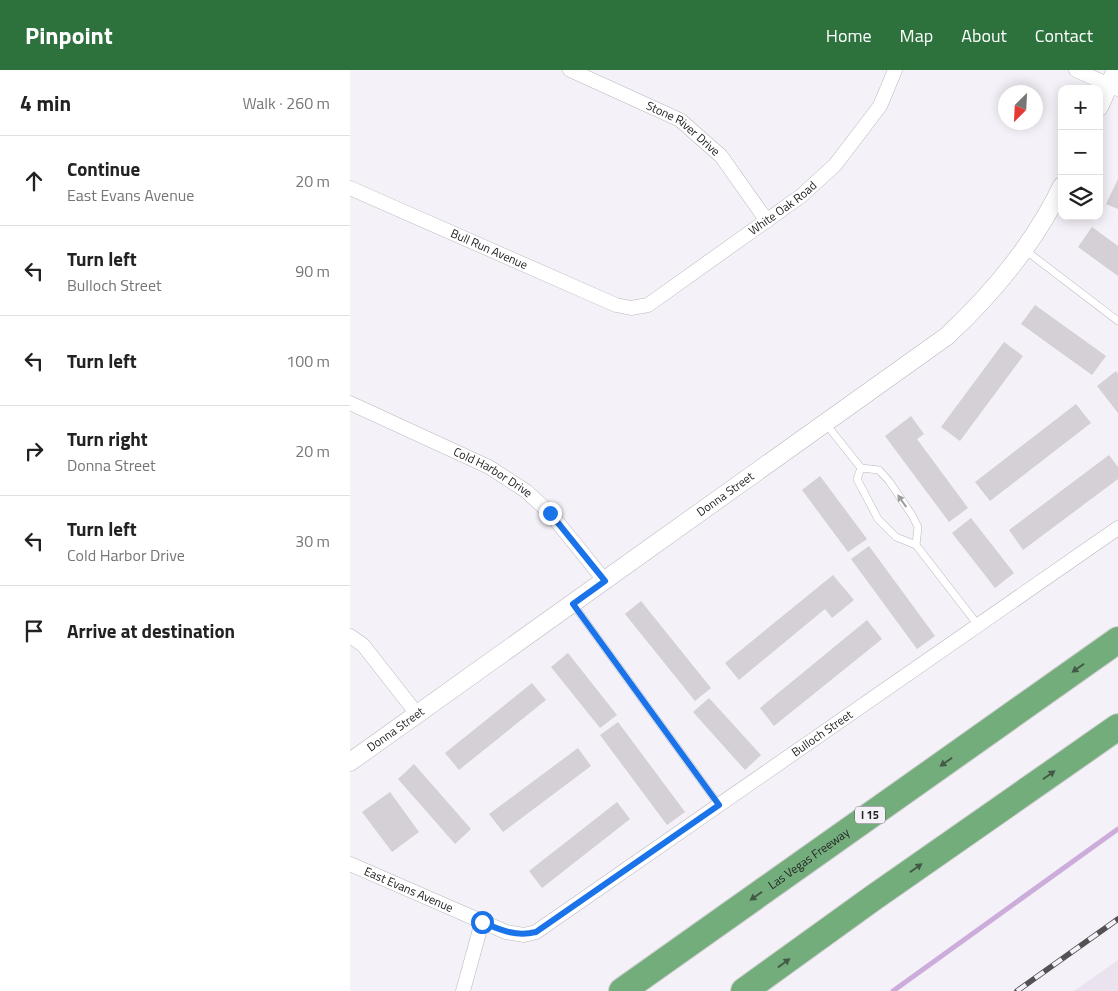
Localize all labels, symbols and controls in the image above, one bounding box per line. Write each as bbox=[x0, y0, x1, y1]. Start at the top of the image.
text: Pinpoint bbox=[25, 17, 113, 53]
text: Home bbox=[826, 22, 872, 49]
text: Map bbox=[900, 22, 933, 49]
text: About bbox=[961, 22, 1007, 49]
text: Contact bbox=[1035, 22, 1093, 49]
north arrow bbox=[998, 85, 1043, 130]
map controls bbox=[1058, 85, 1103, 220]
button: + bbox=[1058, 85, 1103, 130]
text: 4 min bbox=[20, 87, 71, 119]
text: Walk · 260 m bbox=[242, 91, 330, 115]
street label: Stone River Drive bbox=[643, 96, 725, 160]
button: − bbox=[1058, 130, 1103, 175]
text: Continue bbox=[67, 154, 140, 183]
icon: ahead bbox=[20, 167, 48, 195]
text: 20 m bbox=[295, 169, 330, 193]
button: layers bbox=[1058, 175, 1103, 220]
street label: White Oak Road bbox=[744, 176, 821, 240]
text: East Evans Avenue bbox=[67, 183, 194, 207]
street label: Bull Run Avenue bbox=[448, 223, 531, 274]
text: Turn left bbox=[67, 244, 137, 273]
icon: left bbox=[20, 257, 48, 285]
text: 90 m bbox=[295, 259, 330, 283]
text: Bulloch Street bbox=[67, 273, 162, 297]
text: Turn left bbox=[67, 346, 137, 375]
icon: left bbox=[20, 347, 48, 375]
text: 100 m bbox=[286, 349, 330, 373]
text: Turn right bbox=[67, 424, 148, 453]
icon: right bbox=[20, 437, 48, 465]
text: 20 m bbox=[295, 439, 330, 463]
street label: Cold Harbor Drive bbox=[450, 442, 537, 502]
text: Donna Street bbox=[67, 453, 156, 477]
street label: Donna Street bbox=[692, 466, 758, 521]
one-way arrow bbox=[897, 494, 907, 508]
route end bbox=[539, 502, 562, 525]
text: Turn left bbox=[67, 514, 137, 543]
icon: left bbox=[20, 527, 48, 555]
text: 30 m bbox=[295, 529, 330, 553]
text: Cold Harbor Drive bbox=[67, 543, 185, 567]
text: Arrive at destination bbox=[67, 616, 235, 645]
icon: arrive bbox=[20, 617, 48, 645]
one-way arrow bbox=[1071, 663, 1085, 673]
street label: Donna Street bbox=[363, 702, 429, 756]
street label: Bulloch Street bbox=[787, 705, 857, 761]
one-way arrow bbox=[939, 757, 953, 767]
one-way arrow bbox=[1042, 770, 1056, 780]
road number: I 15 bbox=[855, 806, 885, 824]
street label: Las Vegas Freeway bbox=[764, 823, 854, 894]
street label: East Evans Avenue bbox=[361, 861, 456, 917]
one-way arrow bbox=[909, 863, 923, 873]
one-way arrow bbox=[749, 891, 763, 901]
route start bbox=[471, 911, 494, 934]
one-way arrow bbox=[777, 957, 790, 968]

